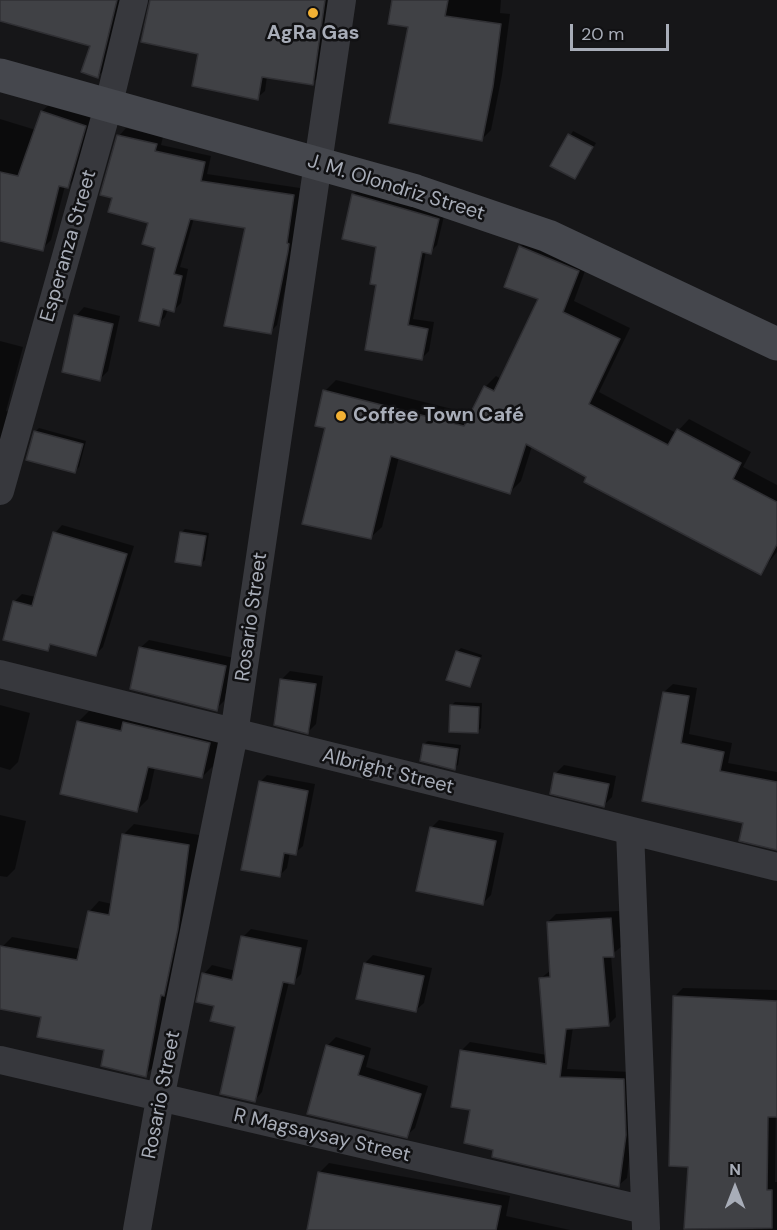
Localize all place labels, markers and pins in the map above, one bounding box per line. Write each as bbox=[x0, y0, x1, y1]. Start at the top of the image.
marker: AgRa Gas bbox=[306, 6, 320, 20]
place label: AgRa Gas bbox=[267, 22, 359, 46]
place label: Coffee Town Café bbox=[353, 404, 524, 428]
marker: Coffee Town Café bbox=[334, 409, 348, 423]

